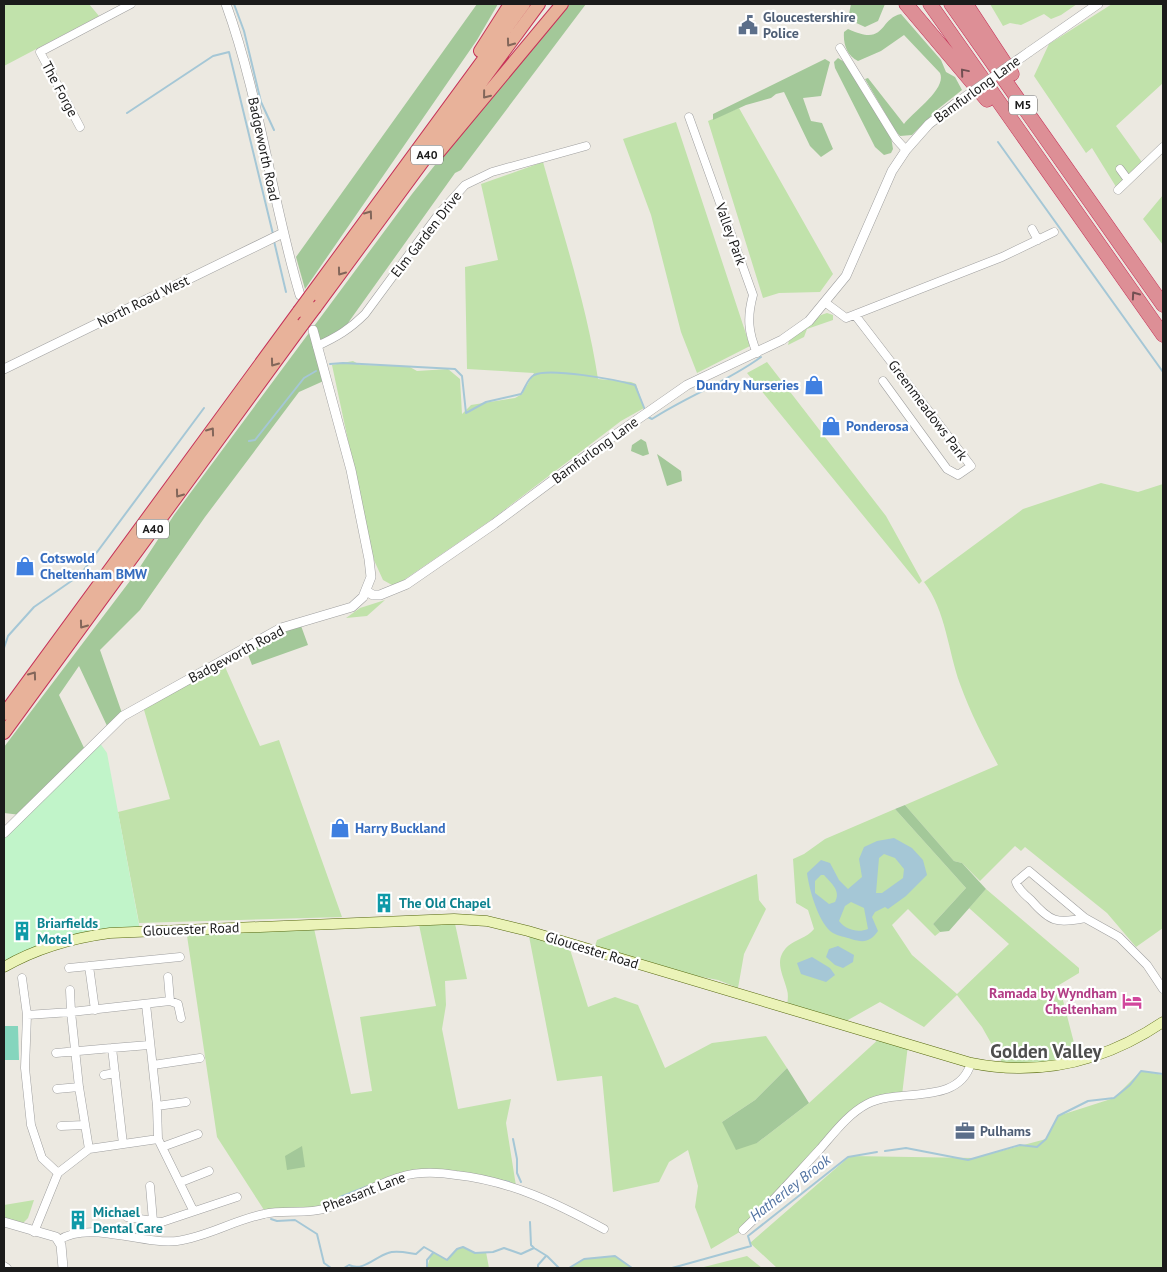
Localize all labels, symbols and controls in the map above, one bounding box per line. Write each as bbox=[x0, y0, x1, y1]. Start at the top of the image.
place label: Gloucestershire Police bbox=[763, 8, 856, 42]
public building icon: Gloucestershire Police bbox=[737, 14, 759, 36]
one-way arrow bbox=[507, 37, 516, 47]
street label: Bamfurlong Lane bbox=[930, 52, 1024, 126]
street label: The Forge bbox=[38, 58, 82, 120]
one-way arrow bbox=[961, 69, 970, 78]
one-way arrow bbox=[483, 89, 491, 98]
street label: Badgeworth Road bbox=[244, 95, 284, 203]
road number: M5 bbox=[1009, 96, 1037, 114]
road number: A40 bbox=[411, 146, 443, 164]
street label: Elm Garden Drive bbox=[387, 187, 465, 281]
street label: Valley Park bbox=[711, 200, 751, 268]
one-way arrow bbox=[364, 211, 372, 220]
one-way arrow bbox=[338, 266, 347, 276]
street label: North Road West bbox=[94, 271, 192, 331]
one-way arrow bbox=[1132, 291, 1141, 301]
street label: Greenmeadows Park bbox=[884, 356, 972, 464]
one-way arrow bbox=[272, 357, 280, 366]
shop icon: Dundry Nurseries bbox=[803, 374, 825, 396]
place label: Dundry Nurseries bbox=[696, 376, 799, 394]
street label: Bamfurlong Lane bbox=[548, 413, 642, 487]
shop icon: Ponderosa bbox=[820, 415, 842, 437]
place label: Ponderosa bbox=[846, 417, 909, 435]
one-way arrow bbox=[205, 427, 214, 437]
one-way arrow bbox=[176, 488, 184, 497]
road number: A40 bbox=[137, 520, 169, 538]
place label: Cotswold Cheltenham BMW bbox=[40, 549, 148, 583]
shop icon: Cotswold Cheltenham BMW bbox=[14, 555, 36, 577]
one-way arrow bbox=[79, 620, 89, 629]
street label: Badgeworth Road bbox=[185, 621, 287, 687]
one-way arrow bbox=[27, 672, 35, 681]
shop icon: Harry Buckland bbox=[329, 817, 351, 839]
place label: Harry Buckland bbox=[355, 819, 446, 837]
building icon: The Old Chapel bbox=[373, 892, 395, 914]
place label: The Old Chapel bbox=[399, 894, 492, 912]
place label: Briarfields Motel bbox=[37, 914, 98, 948]
street label: Gloucester Road bbox=[142, 918, 240, 940]
building icon: Briarfields Motel bbox=[11, 920, 33, 942]
street label: Gloucester Road bbox=[543, 927, 641, 973]
place label: Ramada by Wyndham Cheltenham bbox=[989, 984, 1117, 1018]
hotel icon: Ramada by Wyndham Cheltenham bbox=[1121, 990, 1143, 1012]
district label: Golden Valley bbox=[990, 1039, 1103, 1063]
office icon: Pulhams bbox=[954, 1120, 976, 1142]
place label: Pulhams bbox=[980, 1122, 1031, 1140]
water label: Hatherley Brook bbox=[745, 1149, 835, 1225]
street label: Pheasant Lane bbox=[320, 1168, 408, 1216]
place label: Michael Dental Care bbox=[93, 1203, 163, 1237]
building icon: Michael Dental Care bbox=[67, 1209, 89, 1231]

